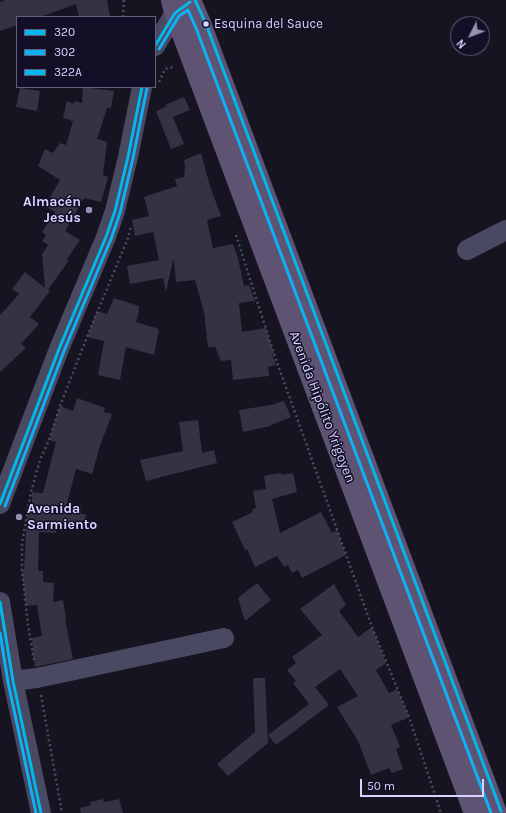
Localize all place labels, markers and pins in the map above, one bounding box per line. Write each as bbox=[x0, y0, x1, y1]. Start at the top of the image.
place label: Esquina del Sauce bbox=[214, 16, 323, 32]
marker: Esquina del Sauce bbox=[201, 19, 211, 29]
place label: Almacén Jesús bbox=[23, 194, 81, 226]
marker: Almacén Jesús bbox=[84, 205, 94, 215]
place label: Avenida Sarmiento bbox=[27, 501, 97, 534]
marker: Avenida Sarmiento bbox=[14, 512, 24, 522]

